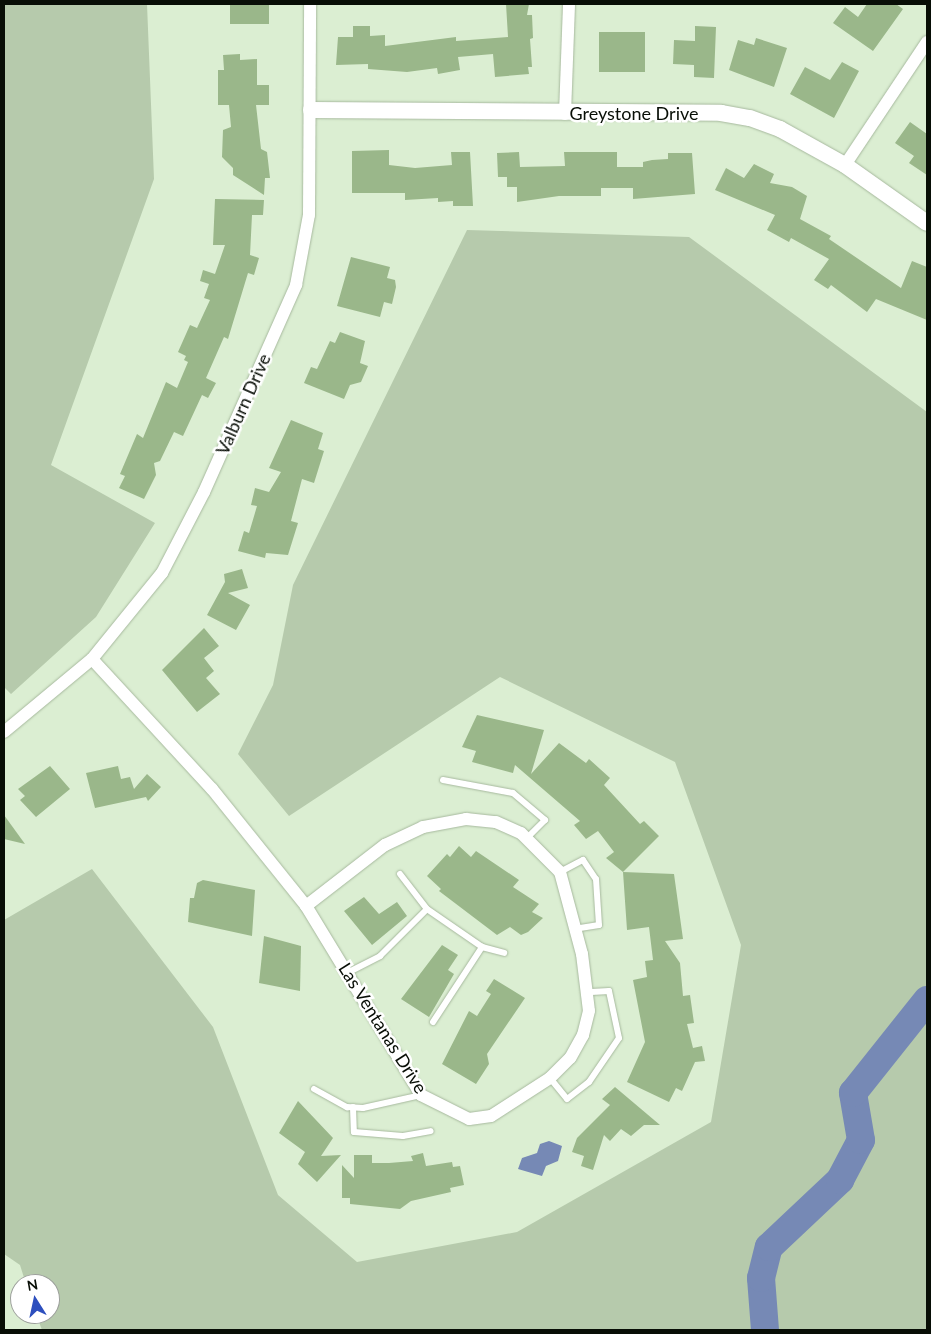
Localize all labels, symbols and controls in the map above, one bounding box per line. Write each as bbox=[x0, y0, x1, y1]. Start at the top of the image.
street label: Greystone Drive bbox=[569, 102, 699, 124]
street label: Valburn Drive bbox=[211, 350, 275, 458]
street label: Las Ventanas Drive bbox=[334, 958, 432, 1098]
north arrow bbox=[10, 1274, 60, 1324]
text: N bbox=[26, 1275, 39, 1294]

